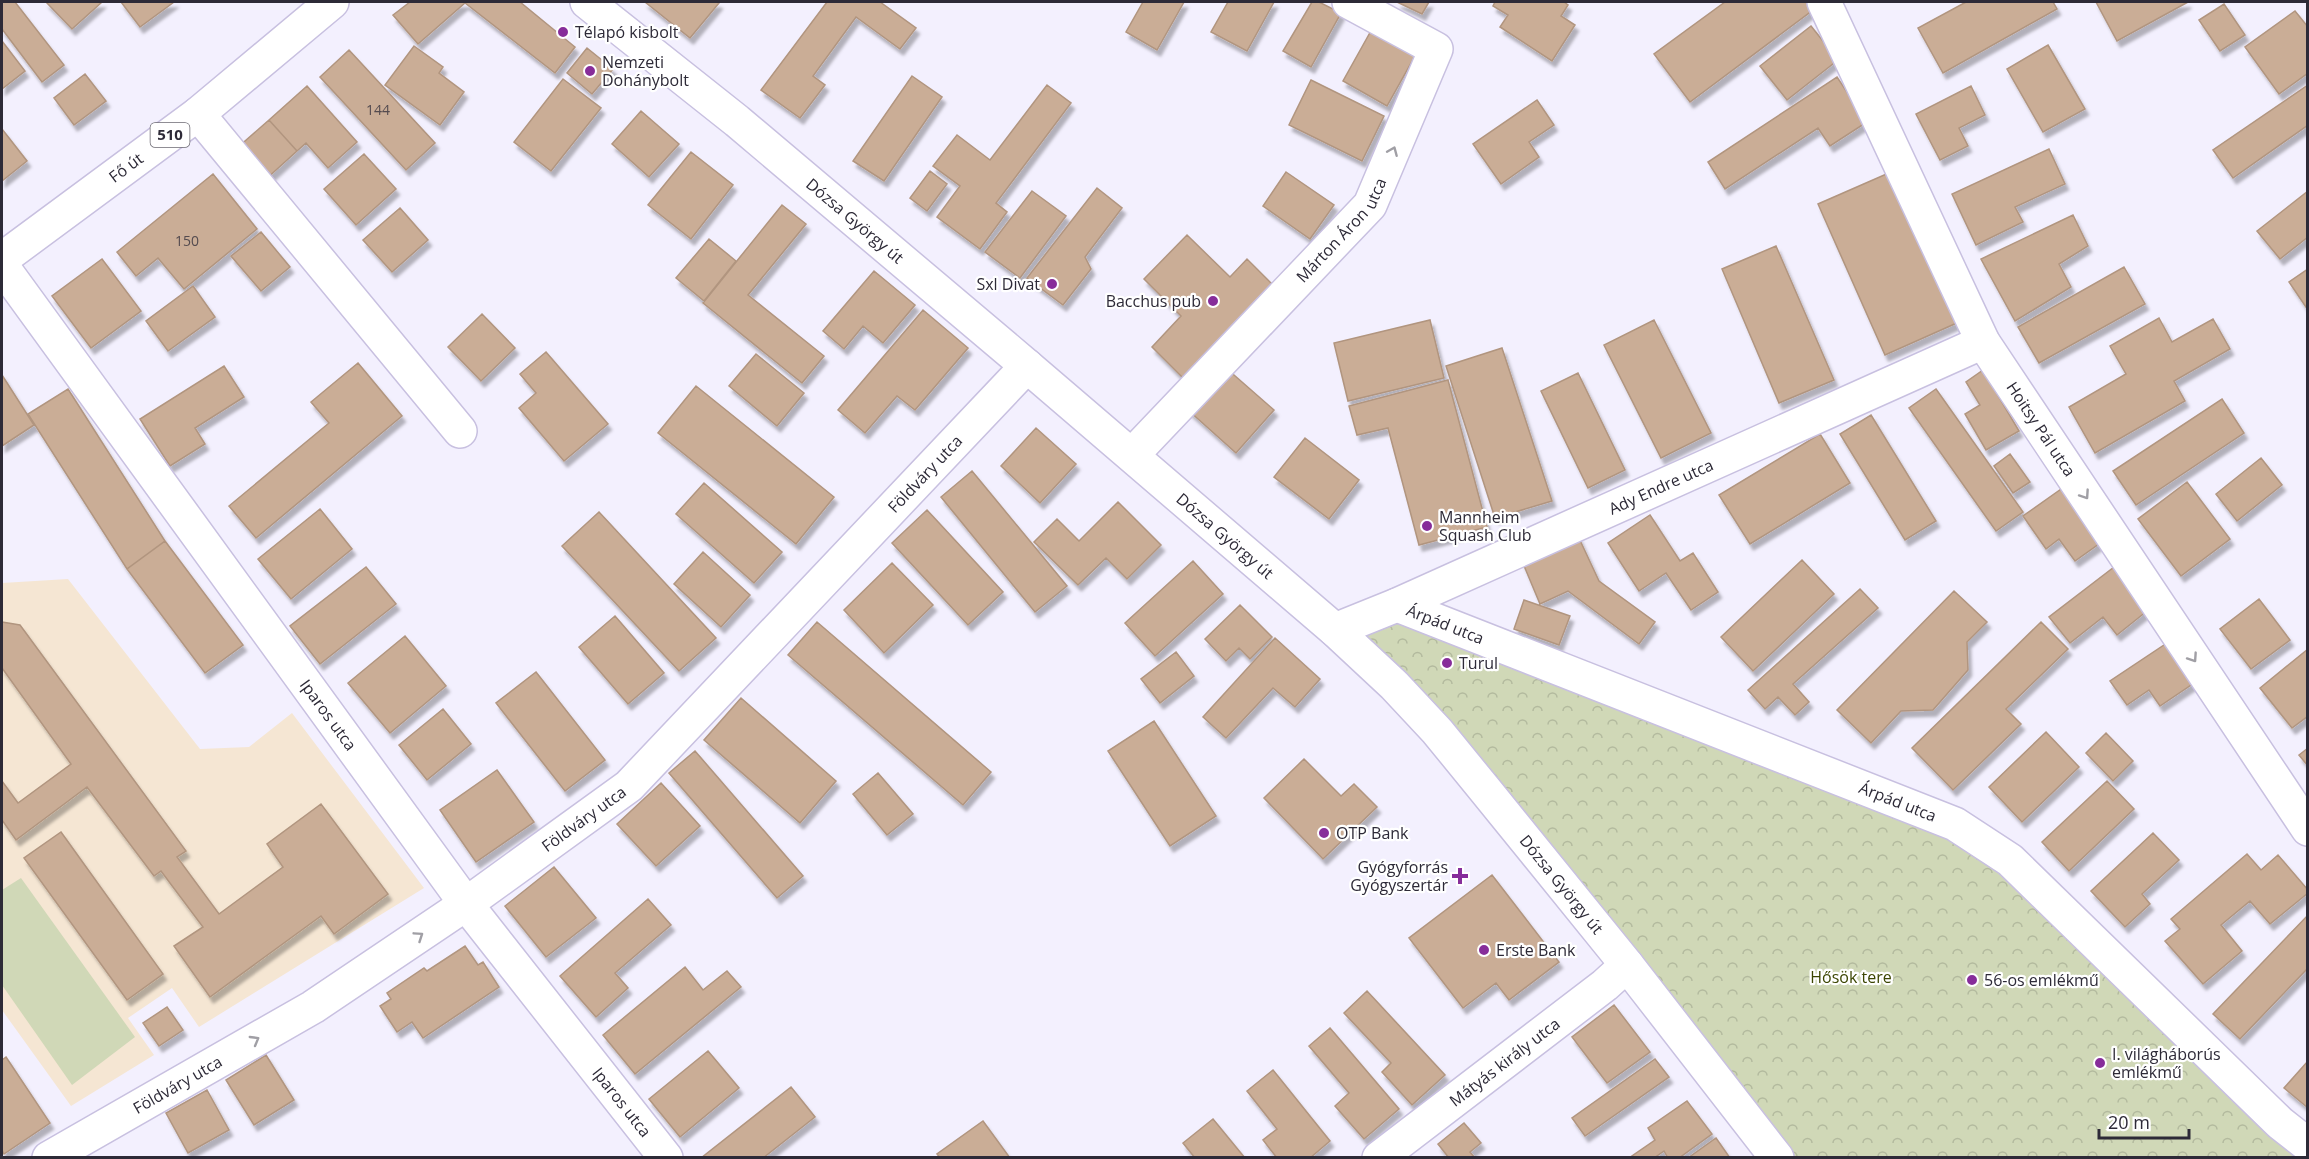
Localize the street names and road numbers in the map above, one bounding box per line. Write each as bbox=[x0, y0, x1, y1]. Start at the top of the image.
road number: 510 bbox=[150, 123, 190, 147]
street label: Fő út bbox=[104, 147, 148, 187]
street label: Dózsa György út bbox=[801, 173, 909, 269]
street label: Márton Áron utca bbox=[1291, 174, 1391, 287]
street label: Hoitsy Pál utca bbox=[2001, 377, 2081, 481]
street label: Földváry utca bbox=[883, 430, 967, 517]
street label: Ady Endre utca bbox=[1605, 454, 1717, 520]
street label: Dózsa György út bbox=[1172, 488, 1279, 584]
street label: Árpád utca bbox=[1404, 599, 1487, 649]
street label: Iparos utca bbox=[295, 675, 362, 755]
street label: Árpád utca bbox=[1856, 776, 1940, 827]
street label: Földváry utca bbox=[537, 781, 631, 857]
street label: Dózsa György út bbox=[1515, 830, 1609, 939]
street label: Mátyás király utca bbox=[1445, 1013, 1564, 1111]
street label: Földváry utca bbox=[129, 1050, 226, 1119]
street label: Iparos utca bbox=[588, 1063, 656, 1142]

